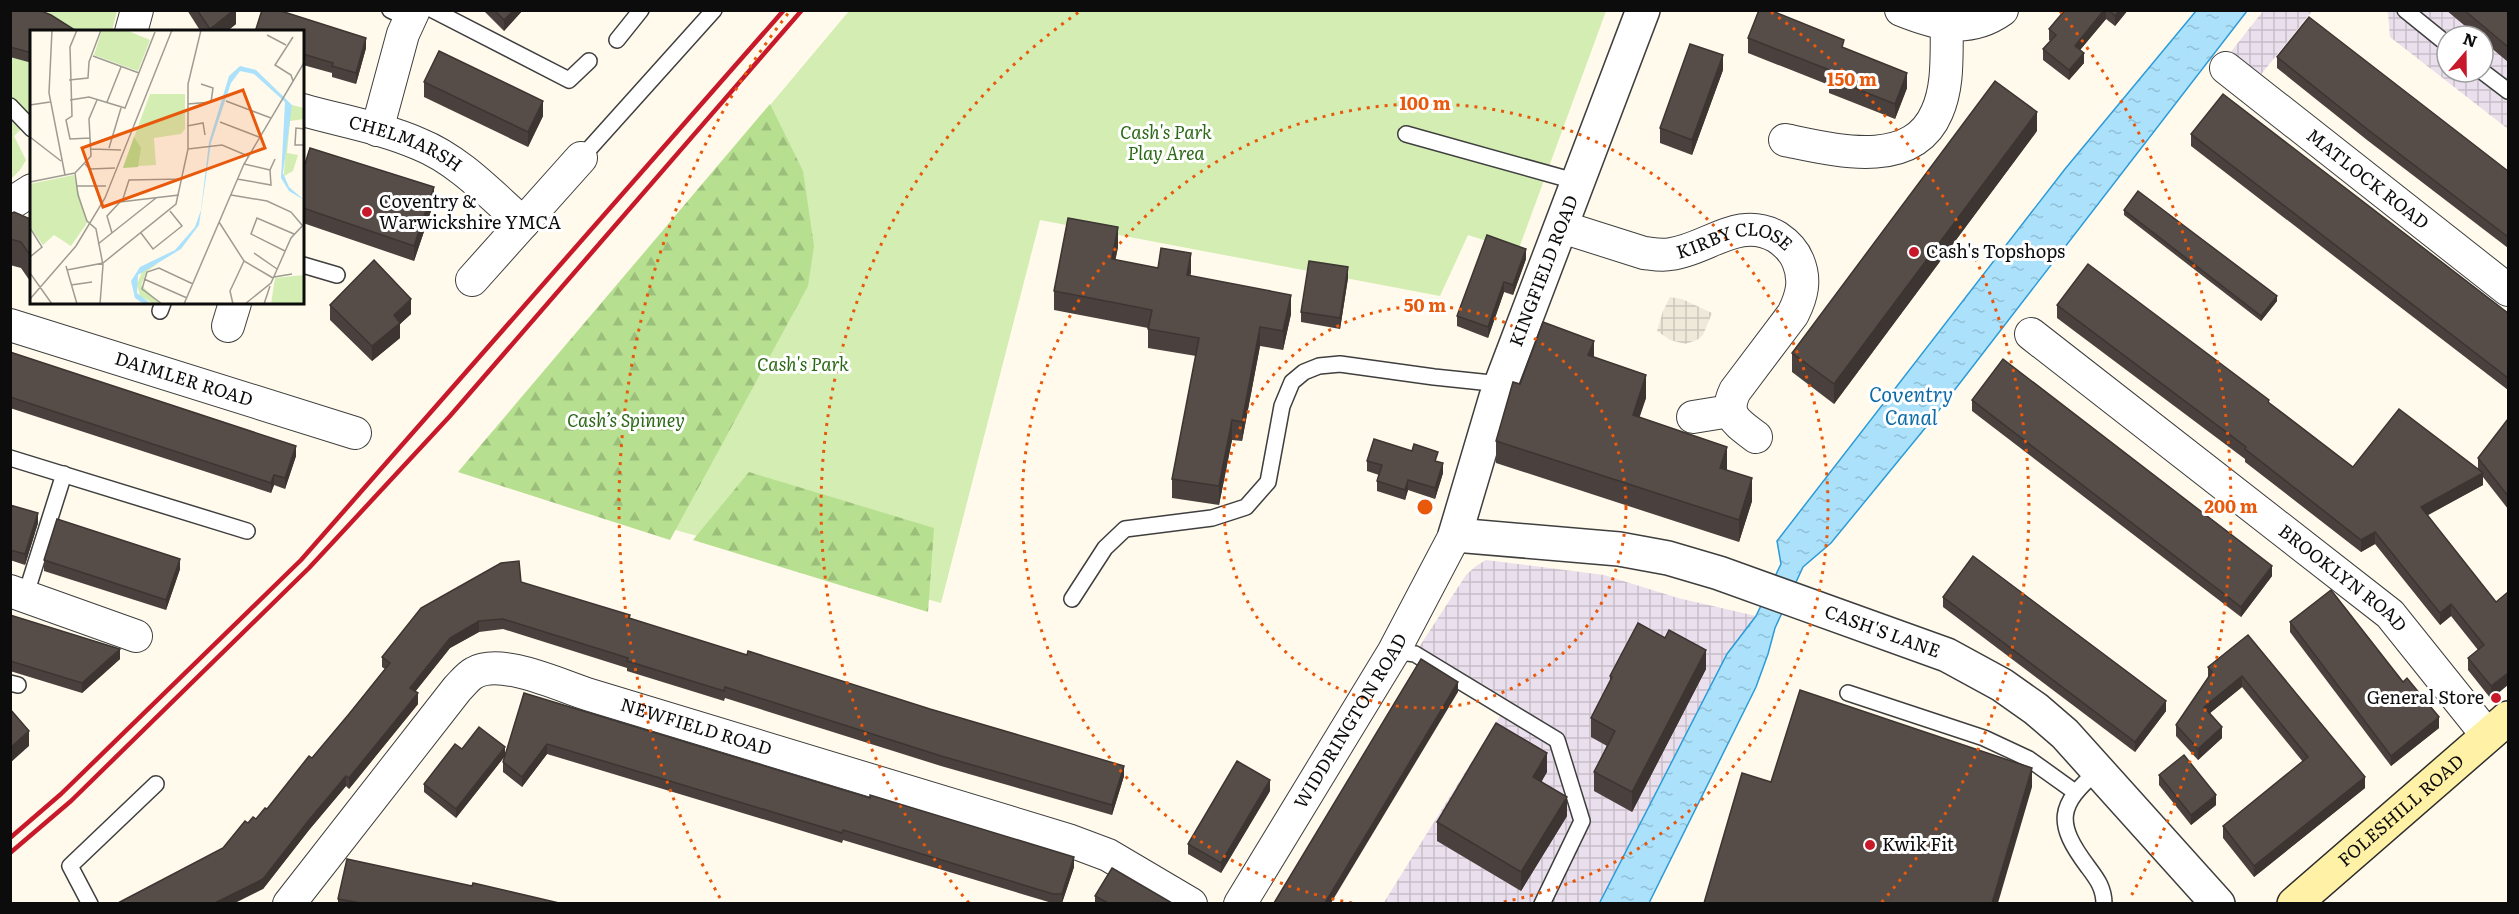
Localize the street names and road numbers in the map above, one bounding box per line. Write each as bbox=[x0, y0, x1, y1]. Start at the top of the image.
street label: CHELMARSH bbox=[346, 107, 468, 177]
street label: MATLOCK ROAD bbox=[2301, 121, 2436, 235]
street label: KINGFIELD ROAD bbox=[1501, 191, 1584, 350]
street label: KIRBY CLOSE bbox=[1670, 243, 1792, 265]
street label: DAIMLER ROAD bbox=[112, 344, 257, 412]
street label: BROOKLYN ROAD bbox=[2273, 517, 2414, 637]
street label: CASH'S LANE bbox=[1821, 597, 1944, 664]
street label: WIDDRINGTON ROAD bbox=[1286, 628, 1413, 813]
street label: NEWFIELD ROAD bbox=[617, 690, 776, 761]
street label: FOLESHILL ROAD bbox=[2331, 747, 2469, 872]

